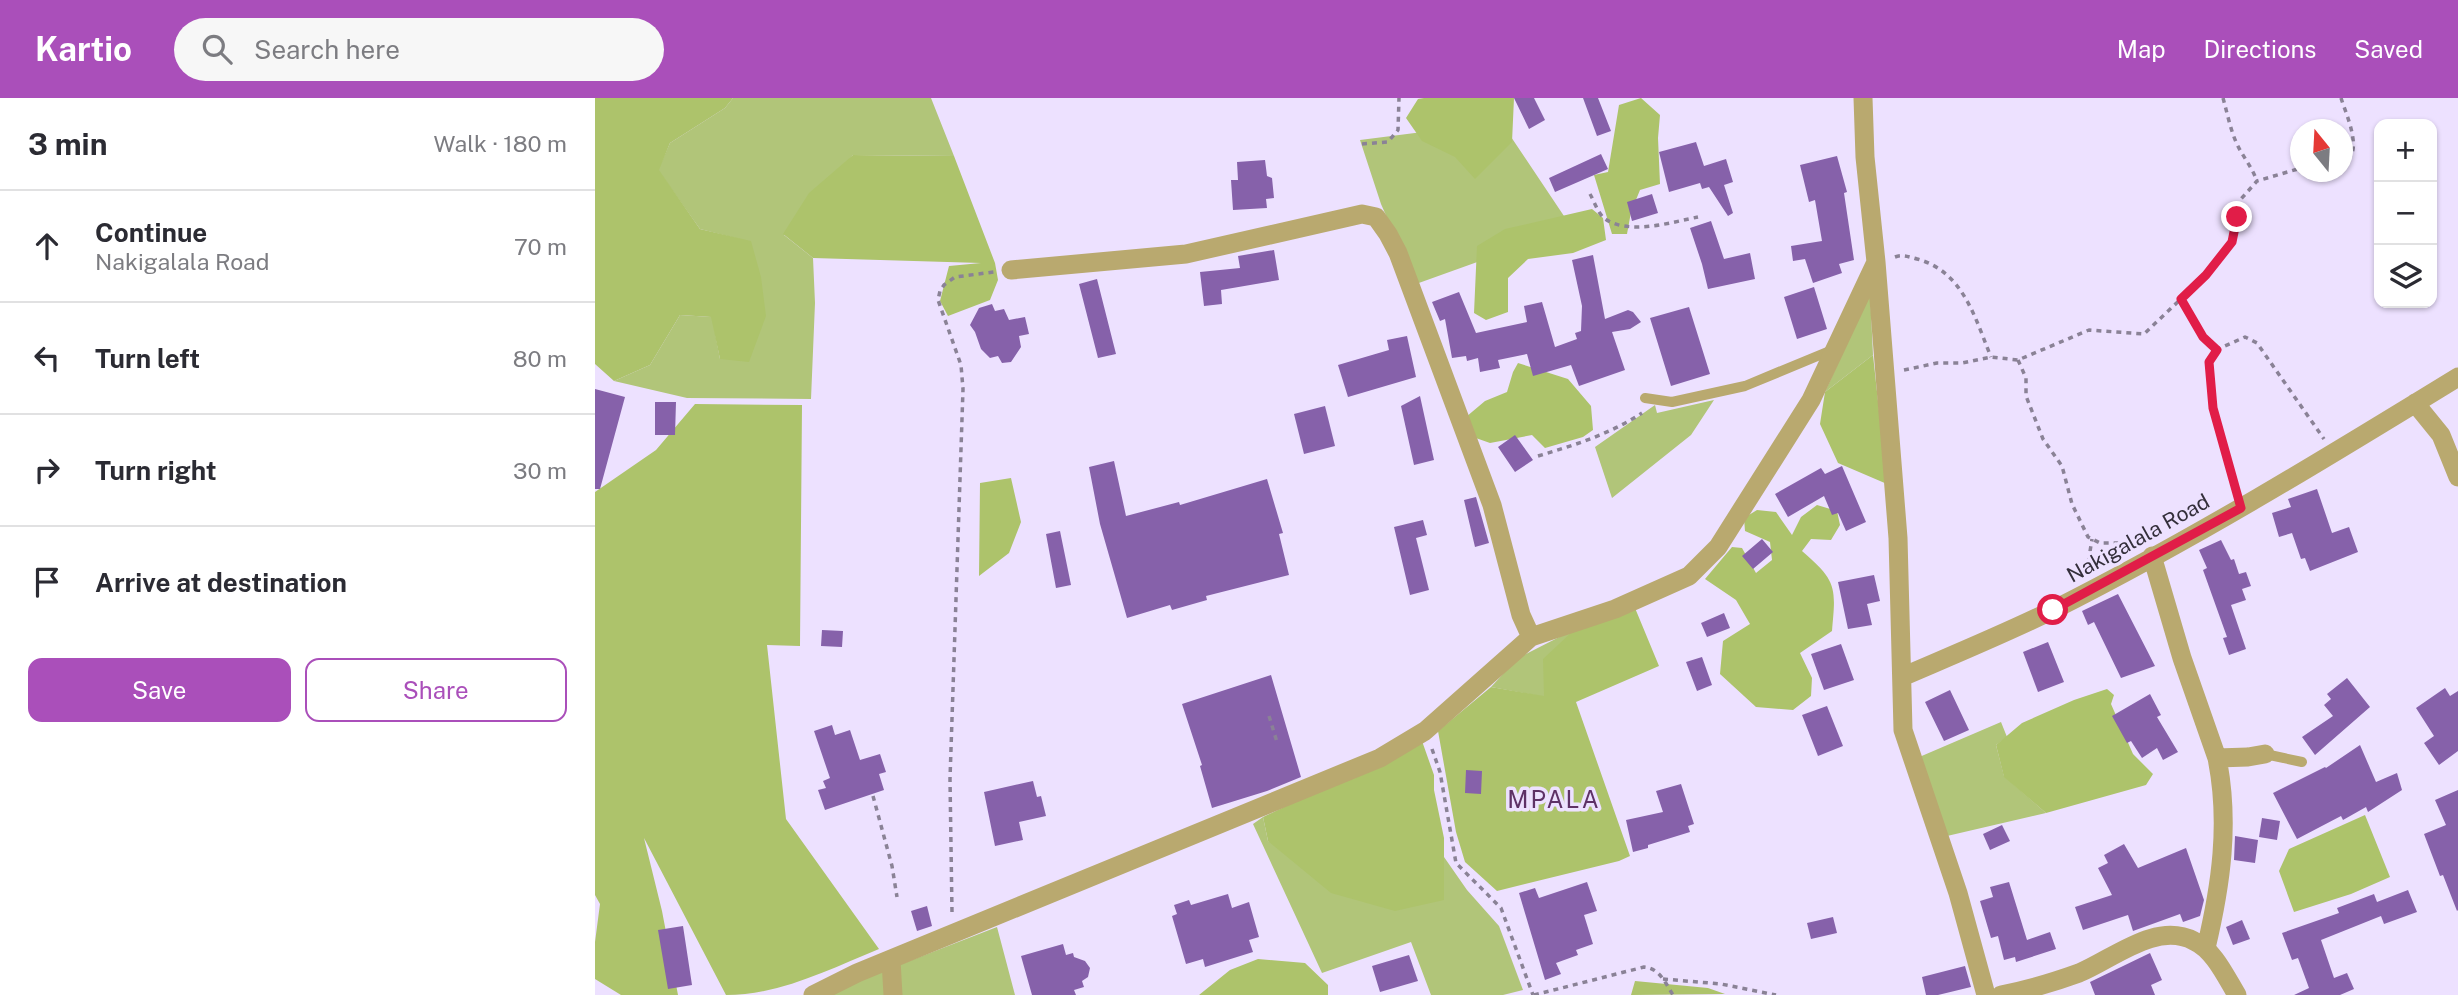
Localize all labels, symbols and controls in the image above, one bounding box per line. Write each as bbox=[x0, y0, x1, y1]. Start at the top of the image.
search box bbox=[174, 18, 664, 81]
text: Kartio bbox=[35, 30, 132, 68]
icon: search bbox=[198, 30, 236, 68]
text: Search here bbox=[254, 34, 400, 65]
text: Map bbox=[2117, 35, 2166, 63]
text: Directions bbox=[2204, 35, 2316, 63]
text: Saved bbox=[2354, 35, 2423, 63]
north arrow bbox=[2290, 119, 2353, 182]
map controls bbox=[2374, 119, 2437, 308]
button: + bbox=[2374, 119, 2437, 182]
text: 3 min bbox=[28, 126, 107, 162]
text: Walk · 180 m bbox=[434, 130, 567, 157]
button: − bbox=[2374, 182, 2437, 245]
route end bbox=[2221, 201, 2252, 232]
text: Continue bbox=[95, 217, 207, 248]
icon: ahead bbox=[28, 227, 66, 265]
text: 70 m bbox=[514, 233, 567, 260]
button: layers bbox=[2374, 245, 2437, 308]
text: Nakigalala Road bbox=[95, 248, 269, 275]
icon: left bbox=[28, 339, 66, 377]
text: Turn left bbox=[95, 343, 200, 374]
text: 80 m bbox=[513, 345, 567, 372]
icon: right bbox=[28, 451, 66, 489]
text: Turn right bbox=[95, 455, 217, 486]
text: 30 m bbox=[513, 457, 567, 484]
street label: Nakigalala Road bbox=[2062, 488, 2214, 588]
icon: arrive bbox=[28, 563, 66, 601]
text: Arrive at destination bbox=[95, 567, 347, 598]
route start bbox=[2037, 594, 2068, 625]
button: Save bbox=[28, 658, 291, 722]
button: Share bbox=[305, 658, 567, 722]
district label: MPALA bbox=[1507, 785, 1601, 813]

